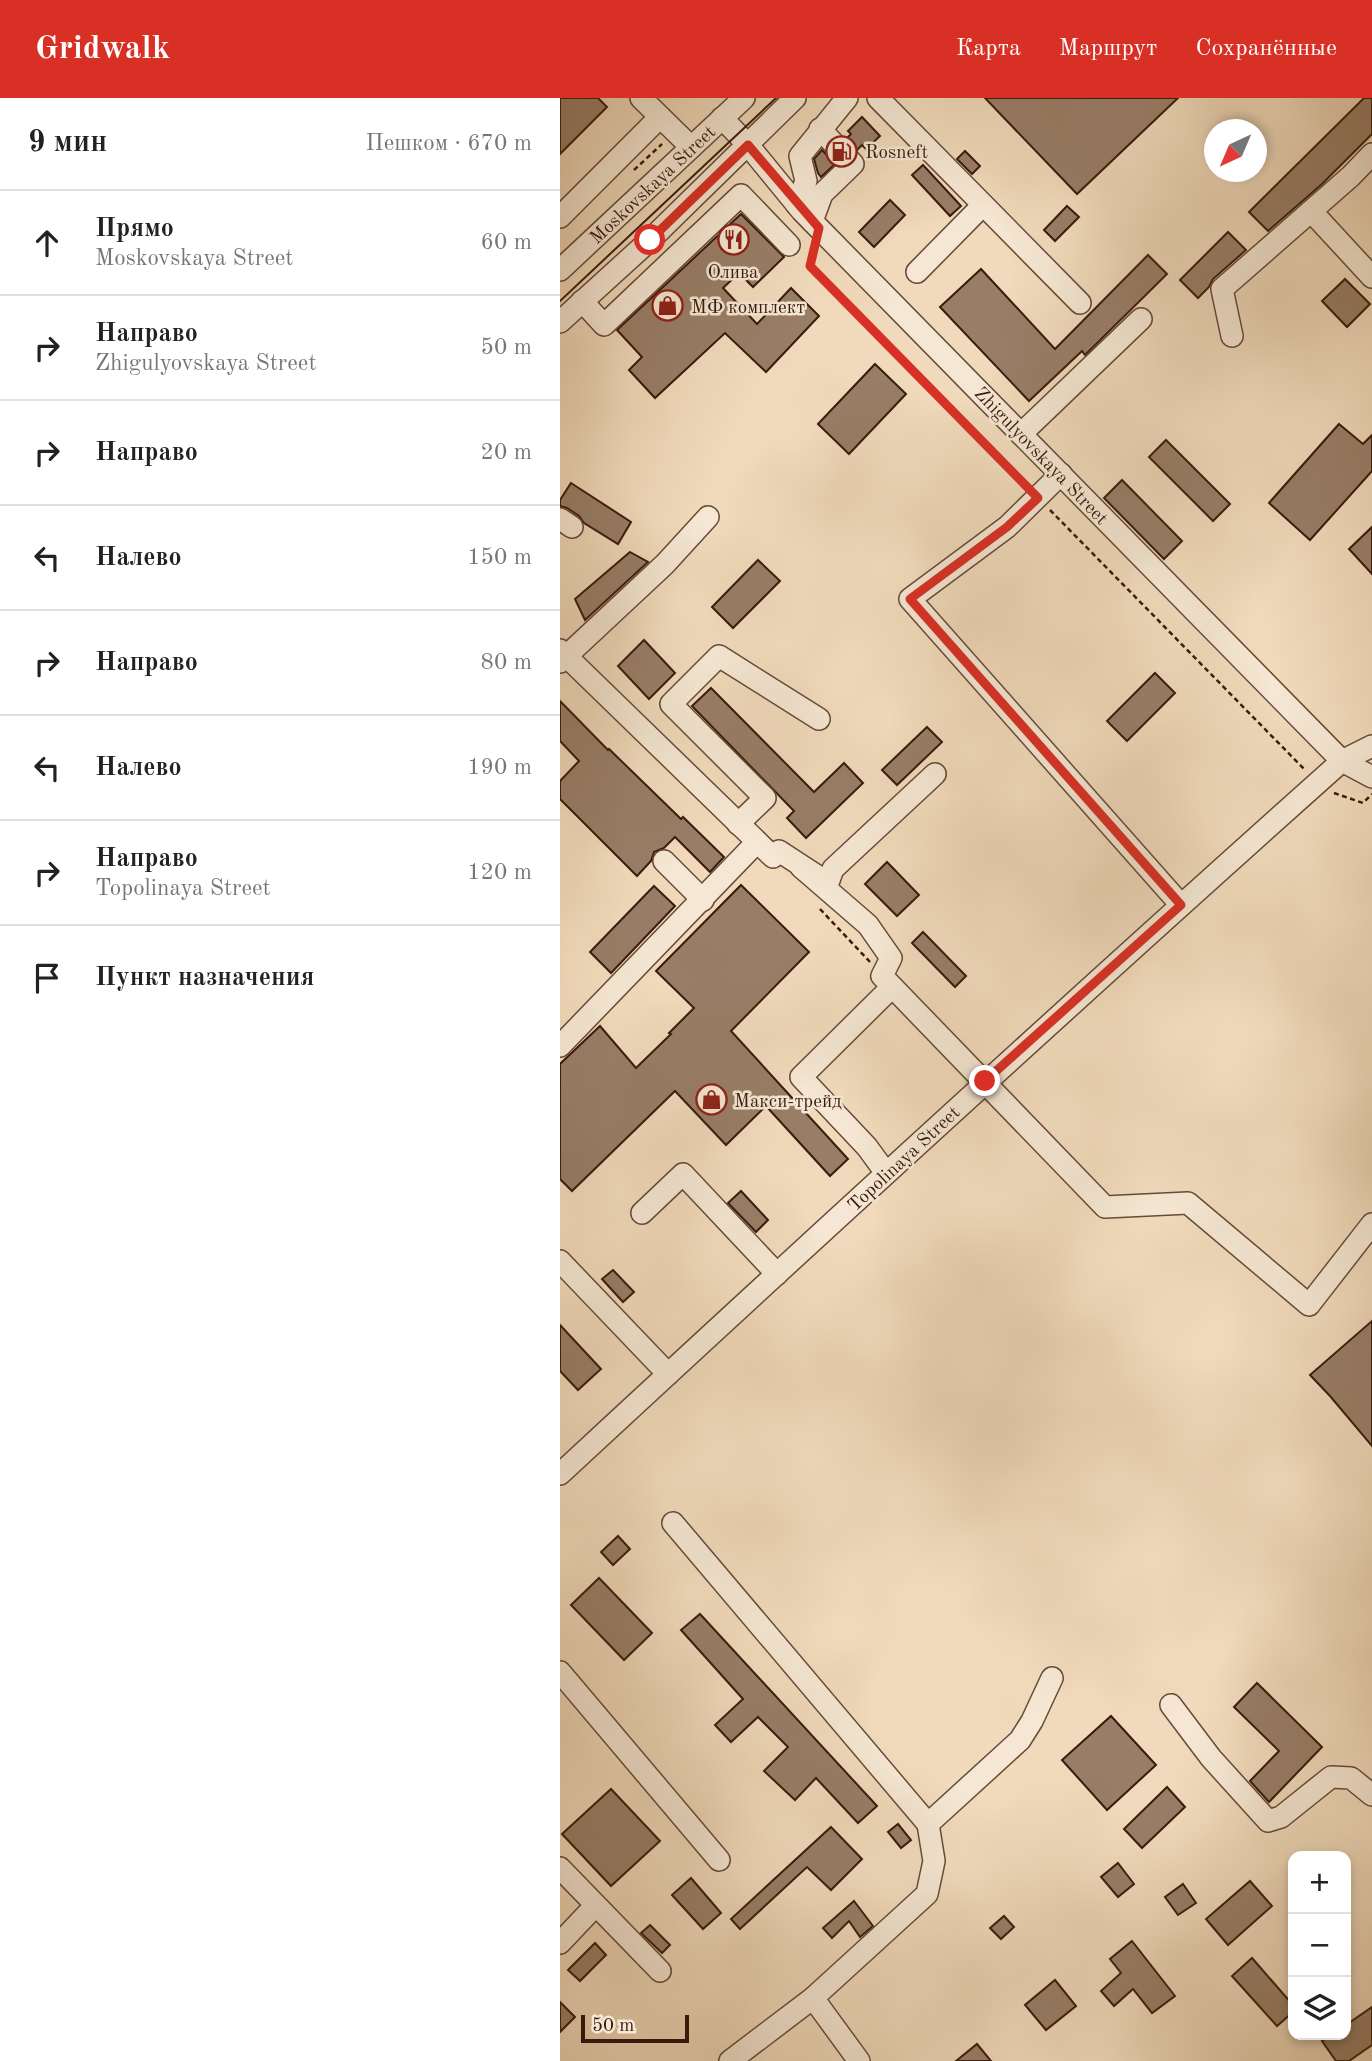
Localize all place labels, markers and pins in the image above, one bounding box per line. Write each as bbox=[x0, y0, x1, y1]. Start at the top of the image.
fuel station icon: Rosneft bbox=[825, 134, 859, 168]
place label: Rosneft bbox=[865, 144, 928, 163]
restaurant icon: Олива bbox=[716, 223, 750, 257]
place label: Олива bbox=[708, 264, 759, 283]
shop icon: МФ комплект bbox=[651, 289, 685, 323]
place label: МФ комплект bbox=[691, 299, 805, 318]
shop icon: Макси-трейд bbox=[694, 1083, 728, 1117]
place label: Макси-трейд bbox=[734, 1093, 842, 1112]

